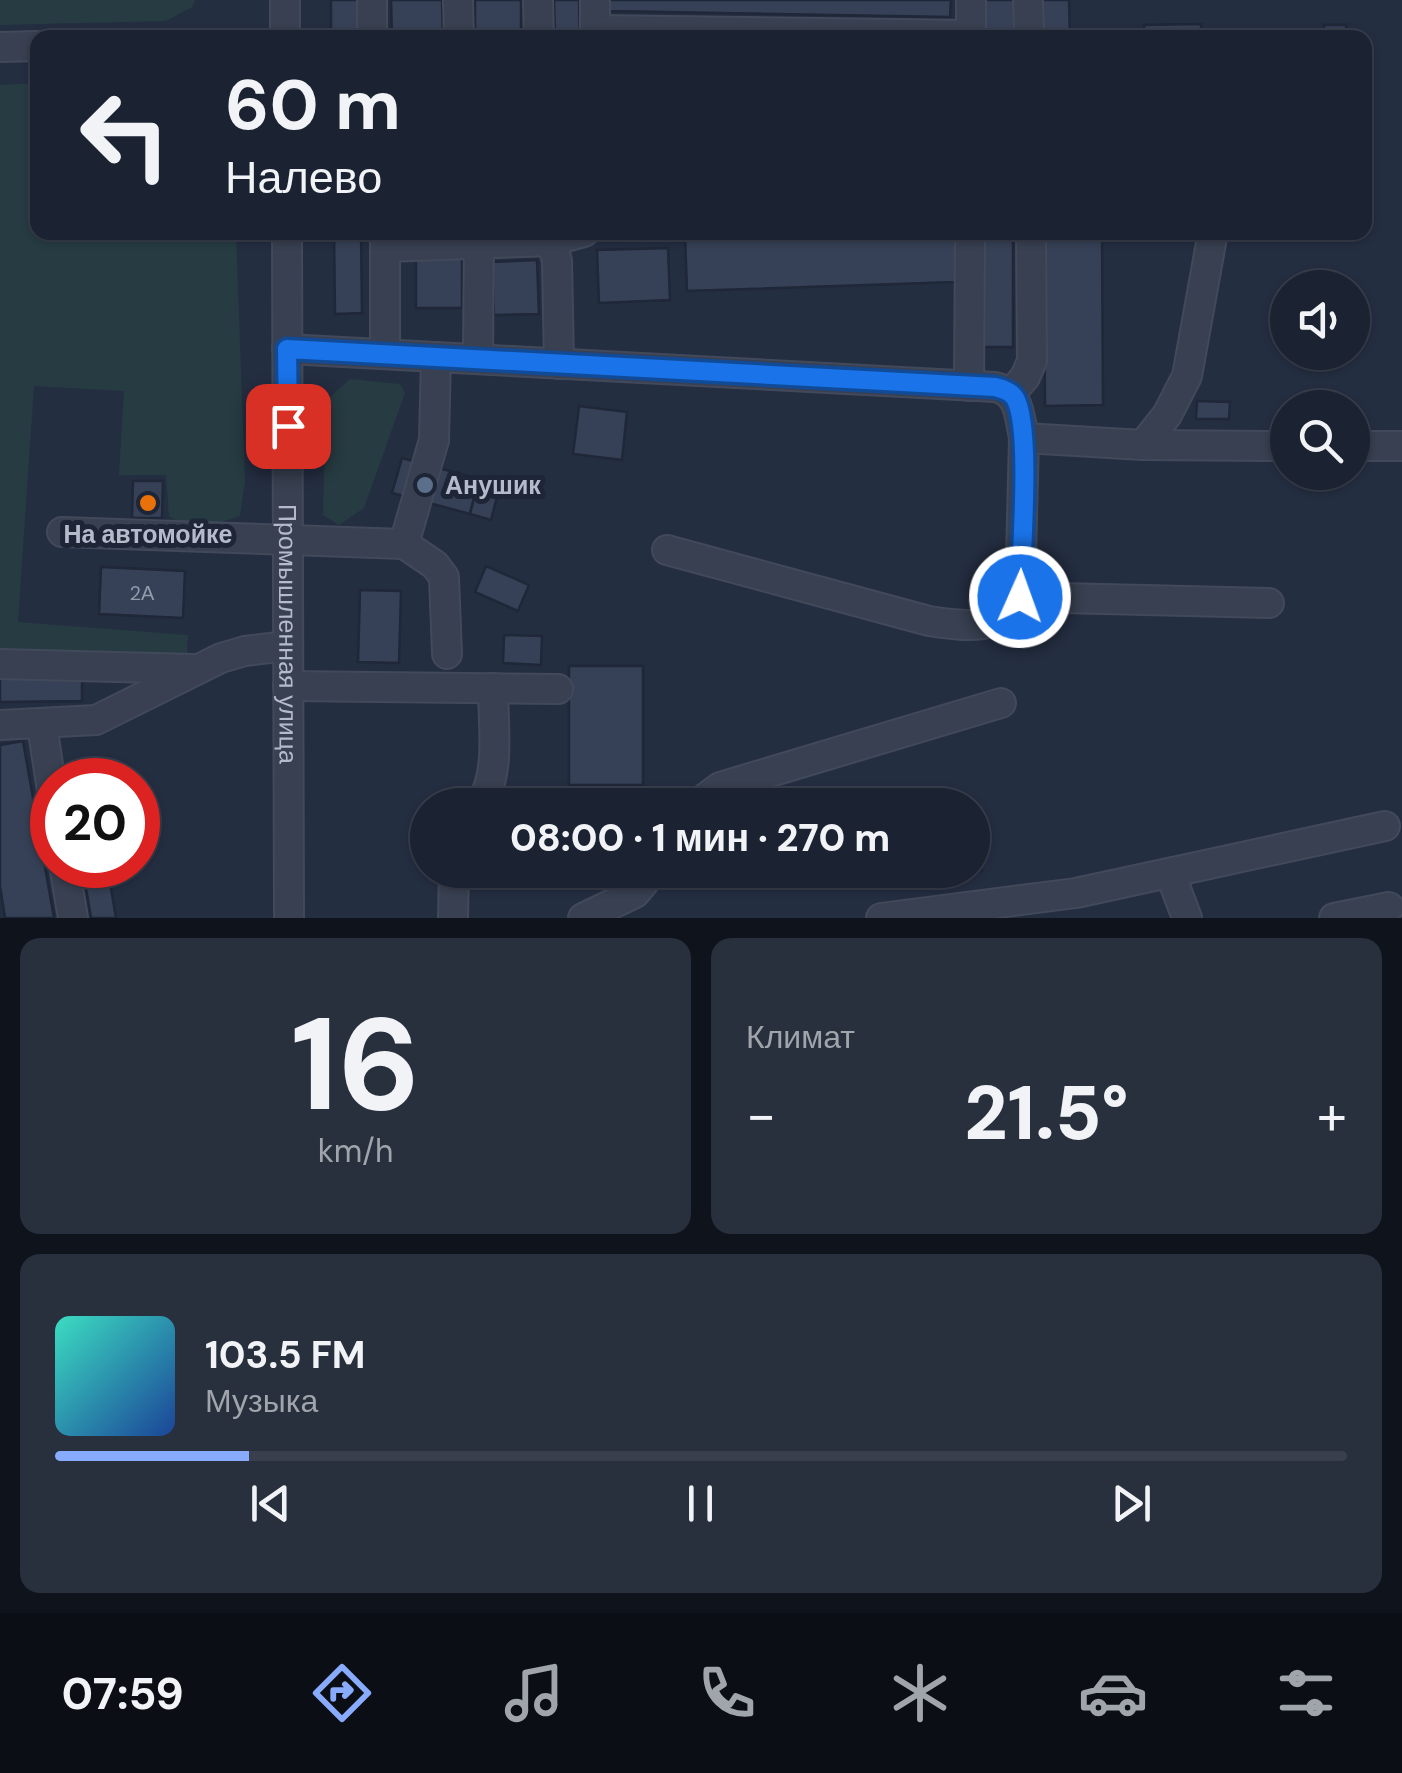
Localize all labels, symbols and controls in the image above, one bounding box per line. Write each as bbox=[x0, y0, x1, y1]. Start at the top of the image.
text: 60 m bbox=[225, 60, 401, 151]
icon: left bbox=[60, 70, 190, 200]
text: Налево bbox=[225, 148, 382, 207]
map controls bbox=[1270, 270, 1370, 490]
button: sound bbox=[1270, 270, 1370, 370]
pin bbox=[246, 384, 331, 469]
button: search bbox=[1270, 390, 1370, 490]
icon: arrive bbox=[261, 399, 316, 454]
place label: Анушик bbox=[445, 469, 541, 502]
marker: Анушик bbox=[414, 474, 436, 496]
marker: На автомойке bbox=[137, 492, 159, 514]
street label: Промышленная улица bbox=[271, 504, 305, 764]
place label: На автомойке bbox=[64, 518, 233, 551]
position arrow bbox=[968, 545, 1072, 649]
house number: 2А bbox=[130, 580, 155, 606]
speed limit sign: 20 bbox=[30, 758, 160, 888]
text: 08:00 · 1 мин · 270 m bbox=[510, 813, 890, 863]
text: 16 bbox=[291, 980, 420, 1149]
text: Климат bbox=[746, 1016, 855, 1058]
text: 21.5° bbox=[964, 1065, 1129, 1162]
text: − bbox=[746, 1079, 776, 1151]
text: + bbox=[1317, 1079, 1347, 1151]
text: km/h bbox=[318, 1130, 393, 1172]
text: 103.5 FM bbox=[205, 1330, 365, 1380]
text: Музыка bbox=[205, 1380, 318, 1422]
icon: previous bbox=[243, 1476, 298, 1531]
icon: pause bbox=[673, 1476, 728, 1531]
icon: next bbox=[1104, 1476, 1159, 1531]
icon: directions bbox=[307, 1658, 377, 1728]
icon: music bbox=[499, 1658, 569, 1728]
icon: phone bbox=[692, 1658, 762, 1728]
icon: climate bbox=[885, 1658, 955, 1728]
icon: car bbox=[1078, 1658, 1148, 1728]
icon: filters bbox=[1271, 1658, 1341, 1728]
text: 07:59 bbox=[61, 1664, 184, 1723]

